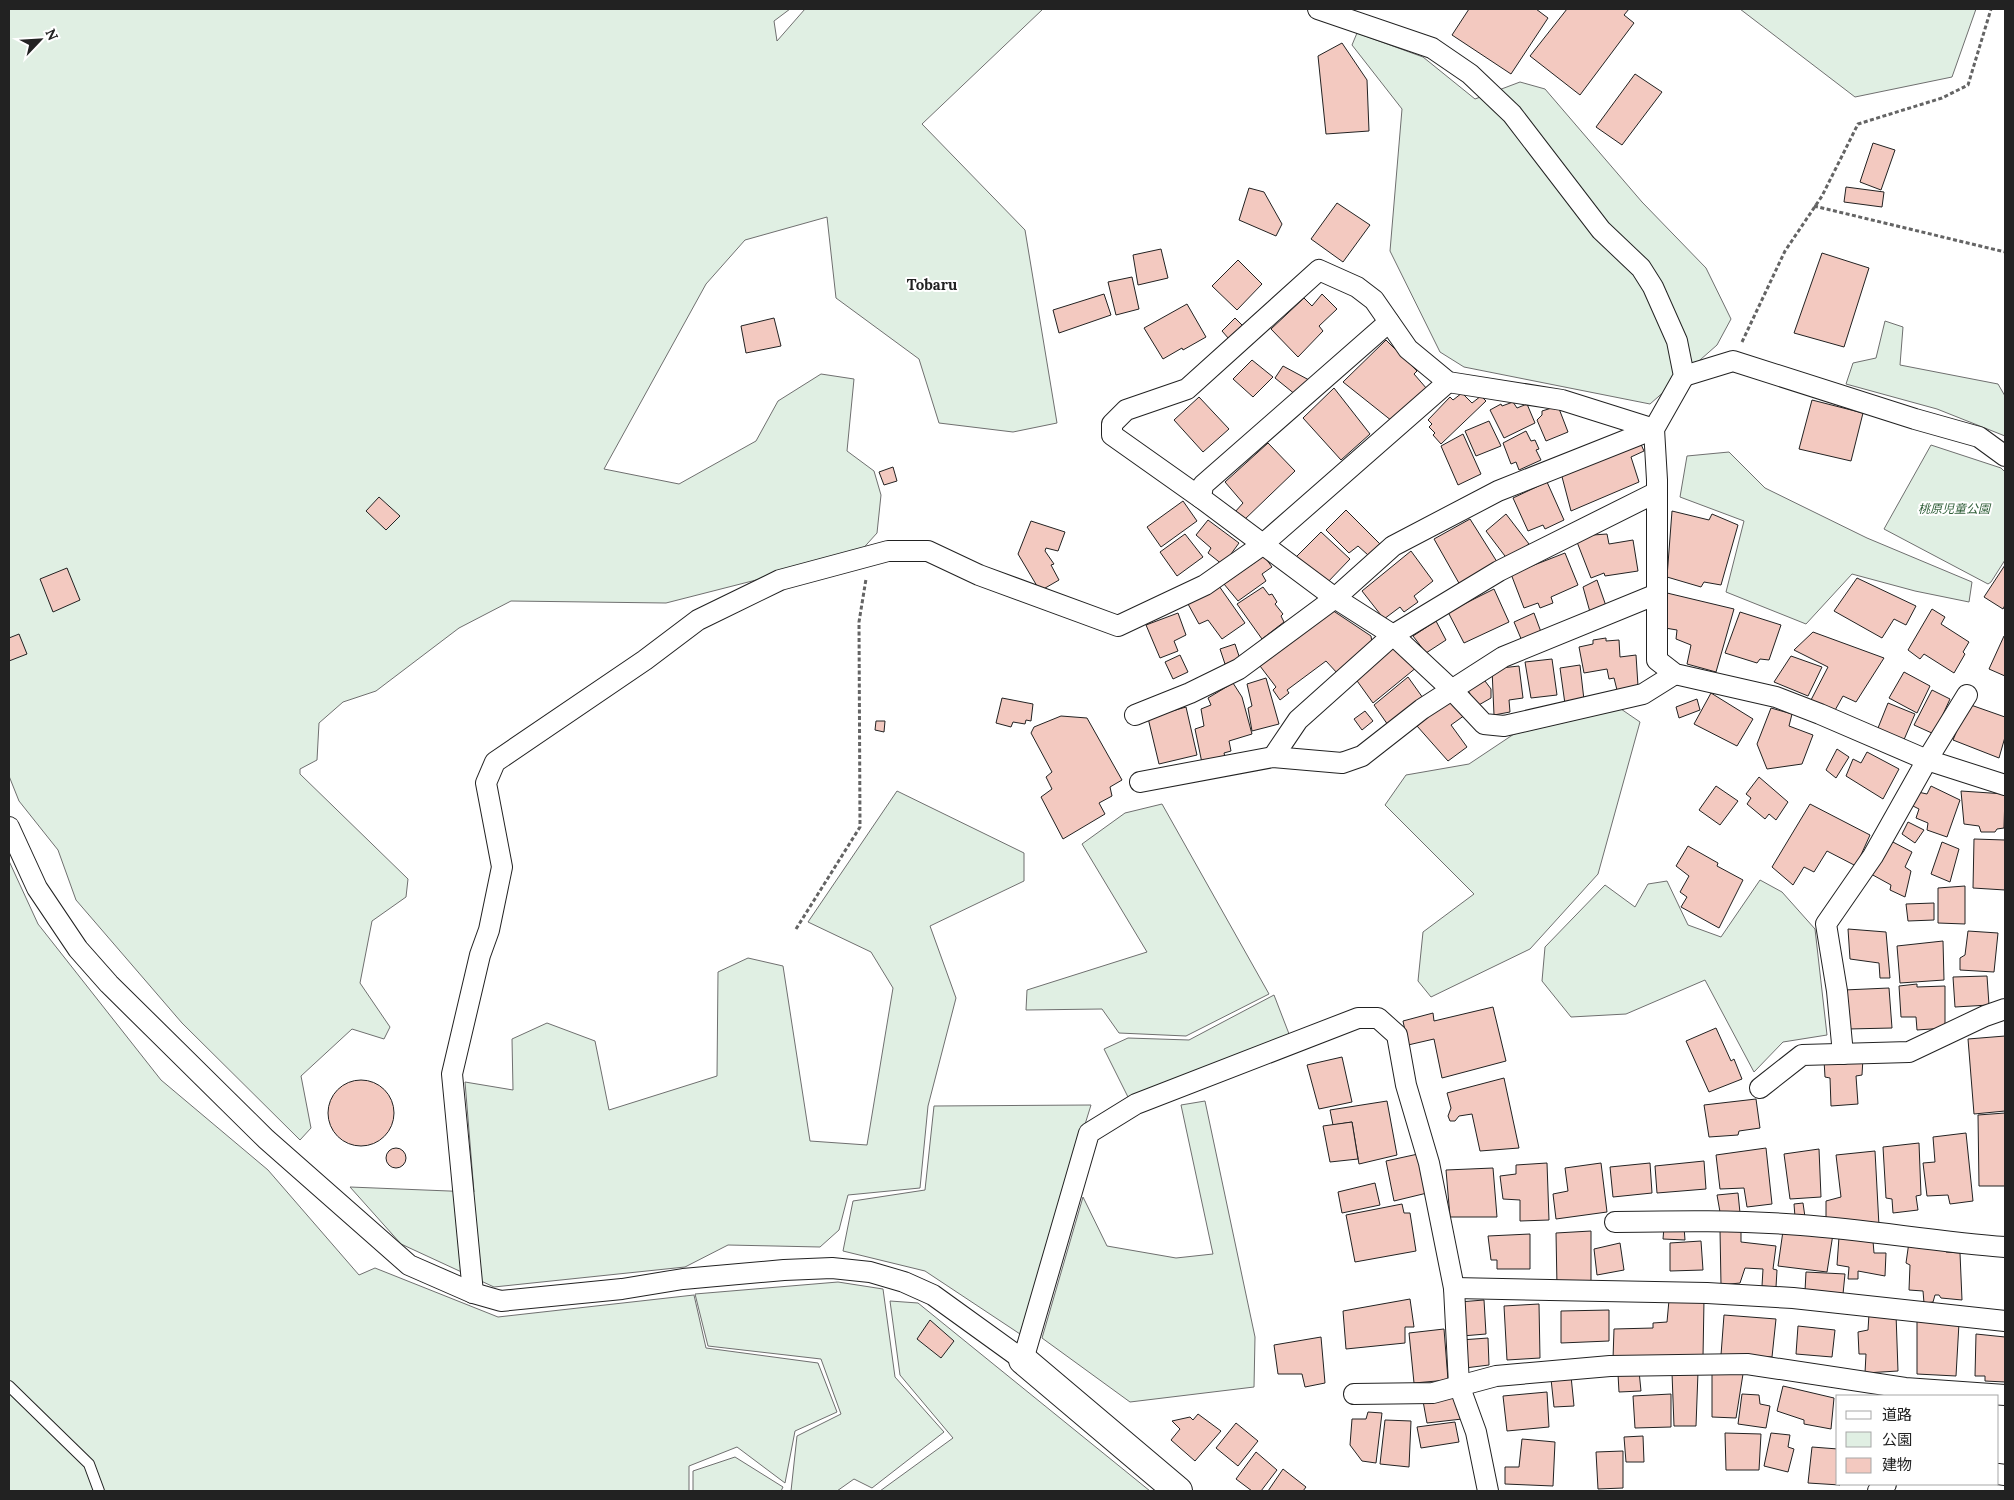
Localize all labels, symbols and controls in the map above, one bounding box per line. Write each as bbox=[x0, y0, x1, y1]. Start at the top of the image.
north arrow bbox=[15, 15, 65, 65]
text: N bbox=[41, 26, 62, 43]
district label: Tobaru bbox=[907, 275, 957, 294]
park label: 桃原児童公園 bbox=[1918, 501, 1992, 516]
legend bbox=[1836, 1395, 1999, 1485]
text: 道路 bbox=[1882, 1405, 1912, 1424]
text: 公園 bbox=[1882, 1430, 1912, 1449]
text: 建物 bbox=[1882, 1455, 1912, 1474]

